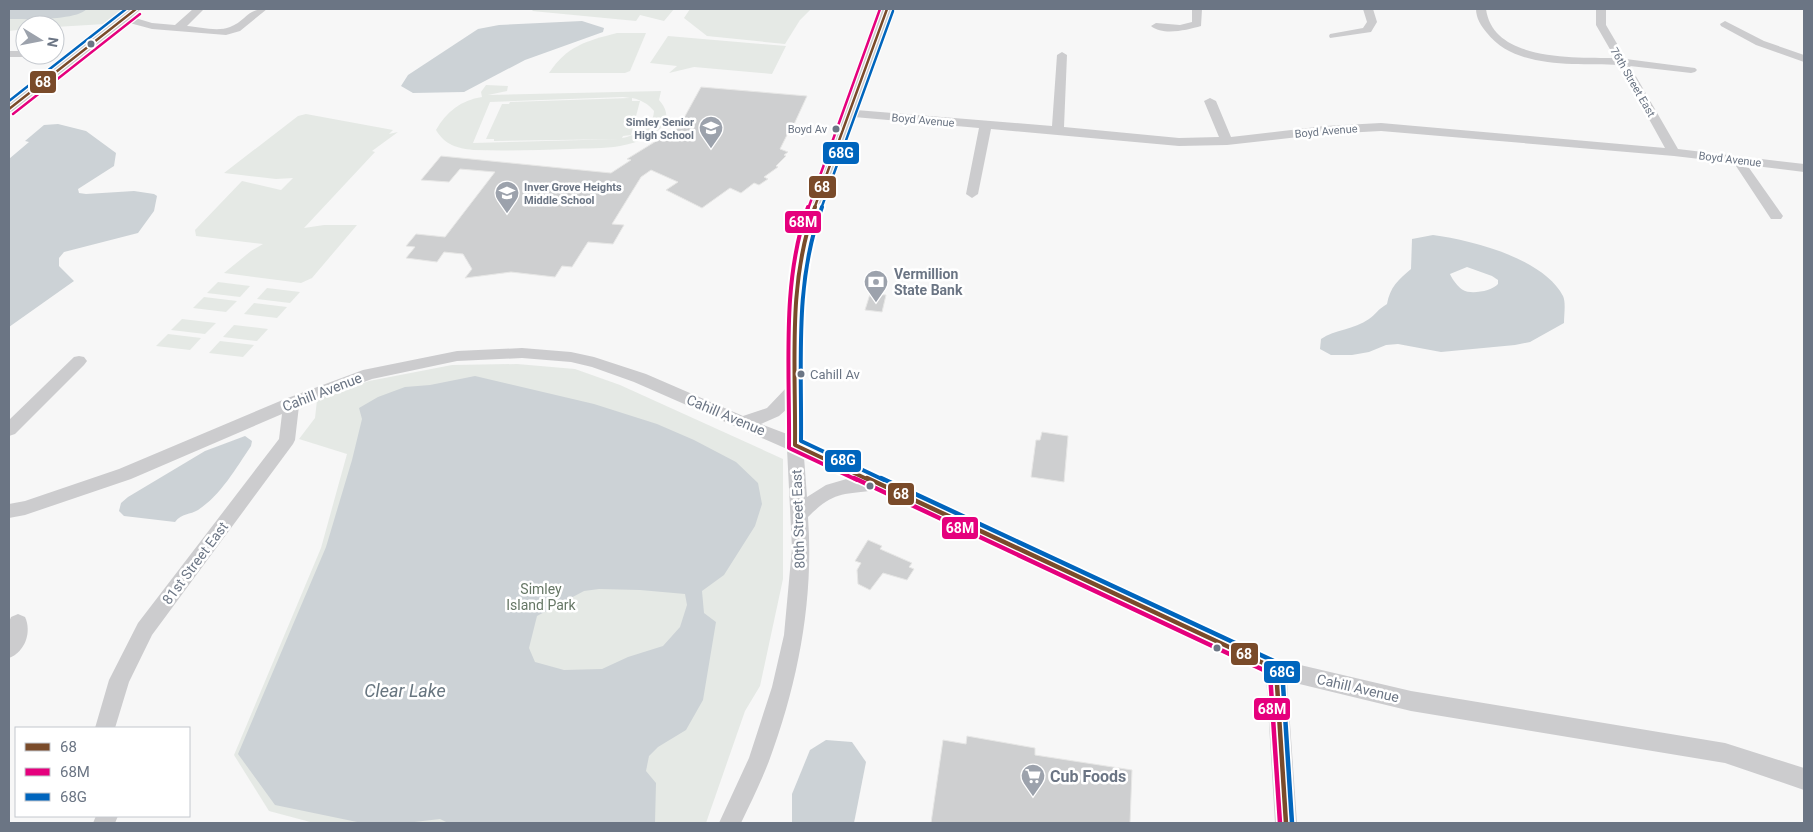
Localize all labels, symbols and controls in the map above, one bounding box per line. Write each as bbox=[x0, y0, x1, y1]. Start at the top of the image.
north arrow bbox=[15, 15, 65, 65]
text: N bbox=[44, 36, 62, 49]
unlabelled marker bbox=[86, 39, 96, 49]
street label: 76th Street East bbox=[1607, 45, 1658, 120]
line badge: 68 bbox=[29, 70, 57, 94]
text: 68 bbox=[35, 74, 51, 90]
street label: Boyd Avenue bbox=[891, 111, 955, 130]
school or university icon: Simley Senior High School bbox=[698, 115, 724, 149]
place label: Simley Senior High School bbox=[626, 116, 694, 142]
street label: Boyd Avenue bbox=[1294, 122, 1358, 141]
place label: Boyd Av bbox=[788, 123, 828, 136]
marker: Boyd Av bbox=[831, 124, 841, 134]
line badge: 68G bbox=[822, 141, 860, 165]
text: 68G bbox=[828, 145, 854, 161]
street label: Boyd Avenue bbox=[1698, 149, 1762, 170]
line badge: 68 bbox=[808, 175, 837, 199]
text: 68 bbox=[814, 179, 830, 195]
school or university icon: Inver Grove Heights Middle School bbox=[494, 180, 520, 214]
place label: Inver Grove Heights Middle School bbox=[524, 181, 622, 207]
line badge: 68M bbox=[784, 210, 822, 234]
text: 68M bbox=[789, 214, 817, 230]
place label: Vermillion State Bank bbox=[894, 266, 963, 298]
bank icon: Vermillion State Bank bbox=[863, 269, 889, 303]
place label: Cahill Av bbox=[810, 367, 861, 382]
street label: Cahill Avenue bbox=[280, 369, 364, 415]
marker: Cahill Av bbox=[796, 369, 806, 379]
street label: Cahill Avenue bbox=[684, 391, 768, 439]
line badge: 68G bbox=[824, 449, 862, 473]
text: 68G bbox=[830, 452, 856, 468]
street label: 80th Street East bbox=[788, 469, 808, 569]
unlabelled marker bbox=[865, 481, 875, 491]
line badge: 68 bbox=[887, 482, 915, 506]
text: 68 bbox=[893, 486, 909, 502]
line badge: 68M bbox=[941, 516, 979, 540]
street label: 81st Street East bbox=[159, 518, 231, 607]
text: 68M bbox=[946, 520, 974, 536]
park label: Simley Island Park bbox=[506, 581, 577, 613]
line badge: 68 bbox=[1230, 642, 1259, 666]
unlabelled marker bbox=[1212, 643, 1222, 653]
text: 68 bbox=[1236, 646, 1252, 662]
line badge: 68G bbox=[1263, 660, 1301, 684]
text: 68G bbox=[1269, 664, 1295, 680]
street label: Cahill Avenue bbox=[1315, 671, 1401, 705]
water label: Clear Lake bbox=[364, 680, 446, 701]
line badge: 68M bbox=[1253, 697, 1291, 721]
text: 68M bbox=[1258, 701, 1286, 717]
legend bbox=[15, 727, 190, 817]
text: 68 bbox=[60, 738, 77, 756]
text: 68M bbox=[60, 763, 90, 781]
supermarket icon: Cub Foods bbox=[1020, 763, 1046, 797]
place label: Cub Foods bbox=[1050, 767, 1126, 786]
text: 68G bbox=[60, 788, 87, 806]

